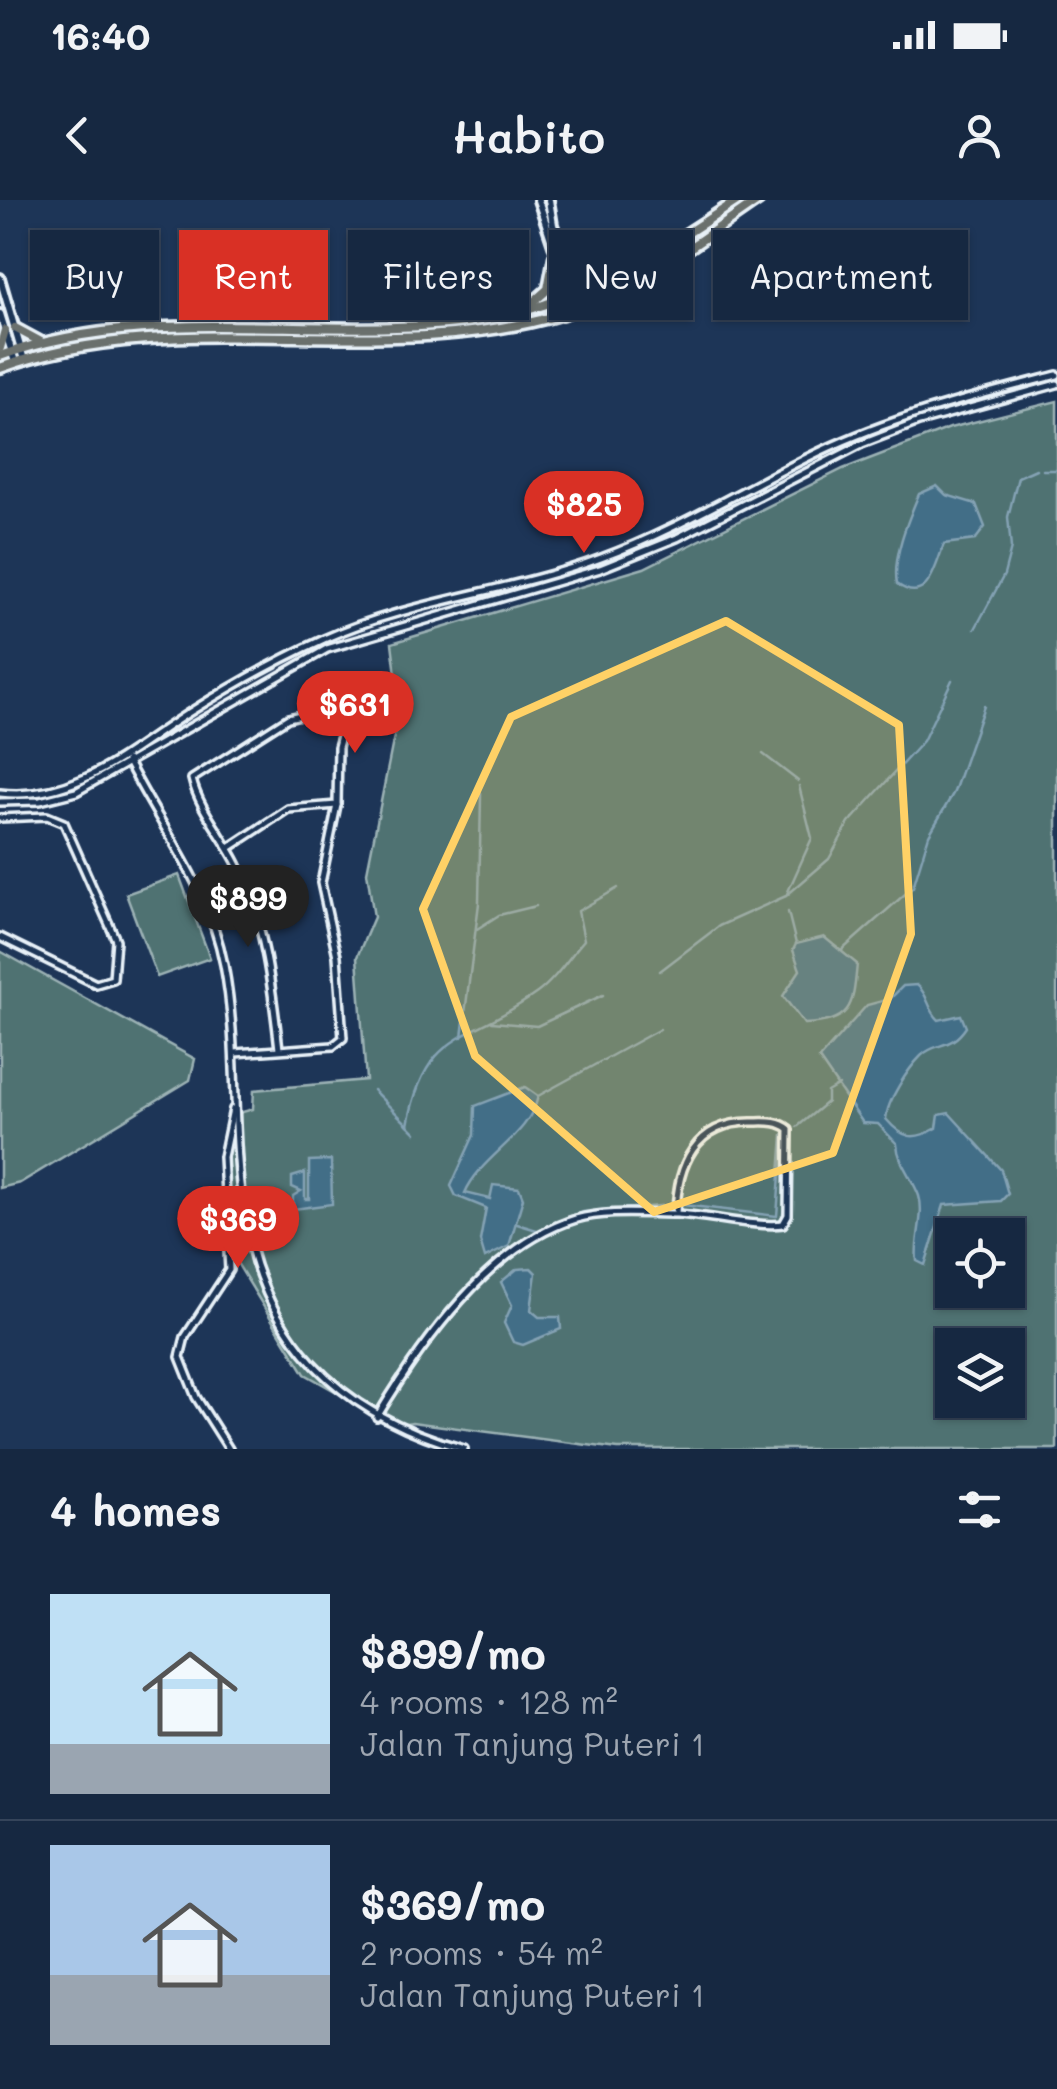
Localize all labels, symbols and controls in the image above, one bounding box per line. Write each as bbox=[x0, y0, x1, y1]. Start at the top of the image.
text: 16:40 bbox=[50, 10, 150, 60]
text: Habito bbox=[452, 106, 605, 164]
icon: back bbox=[50, 108, 105, 163]
icon: person bbox=[952, 108, 1007, 163]
chip: Buy bbox=[30, 230, 159, 320]
chip: Rent bbox=[179, 230, 328, 320]
chip: Filters bbox=[348, 230, 529, 320]
chip: New bbox=[549, 230, 693, 320]
chip: Apartment bbox=[713, 230, 968, 320]
pin: $825 bbox=[525, 471, 643, 556]
text: $825 bbox=[546, 482, 622, 524]
pin: $631 bbox=[296, 671, 414, 756]
text: $631 bbox=[319, 682, 391, 724]
pin: $899 bbox=[189, 865, 307, 950]
text: $899 bbox=[209, 876, 287, 918]
pin: $369 bbox=[179, 1186, 297, 1271]
text: $369 bbox=[199, 1197, 277, 1239]
map controls bbox=[935, 1218, 1025, 1418]
button: locate bbox=[935, 1218, 1025, 1308]
button: layers bbox=[935, 1328, 1025, 1418]
text: 4 homes bbox=[50, 1482, 221, 1537]
icon: filters bbox=[952, 1482, 1007, 1537]
text: $899/mo bbox=[360, 1625, 546, 1680]
icon: home bbox=[130, 1634, 250, 1754]
text: 4 rooms · 128 m² bbox=[360, 1680, 618, 1722]
text: Jalan Tanjung Puteri 1 bbox=[360, 1722, 705, 1764]
text: $369/mo bbox=[360, 1876, 545, 1931]
icon: home bbox=[130, 1885, 250, 2005]
text: 2 rooms · 54 m² bbox=[360, 1931, 603, 1973]
text: Jalan Tanjung Puteri 1 bbox=[360, 1973, 705, 2015]

